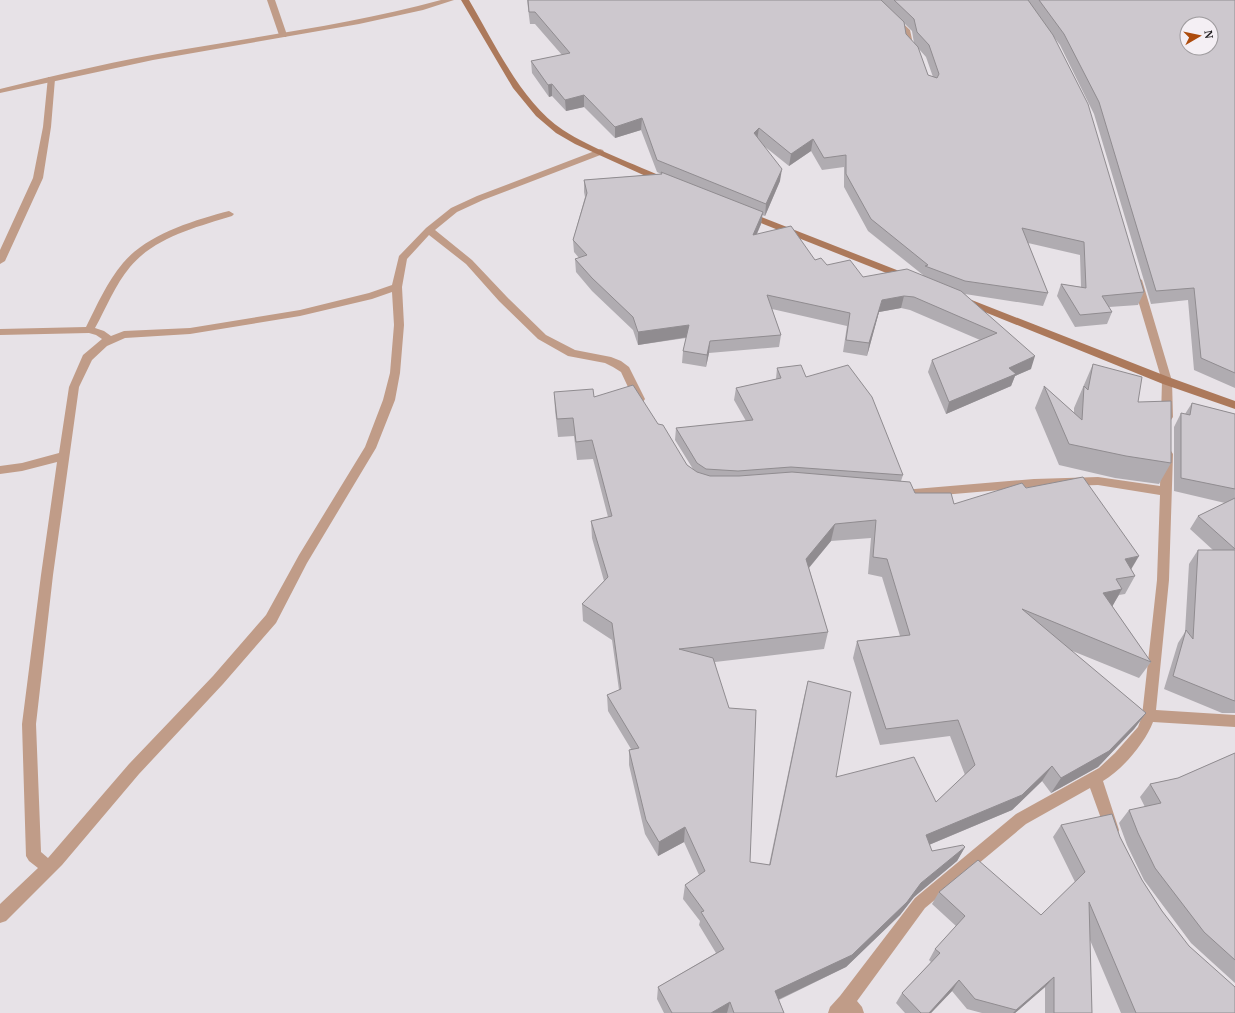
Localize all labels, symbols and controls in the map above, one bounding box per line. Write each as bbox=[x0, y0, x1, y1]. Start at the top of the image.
north arrow bbox=[1179, 16, 1219, 56]
text: N bbox=[1201, 29, 1217, 40]

